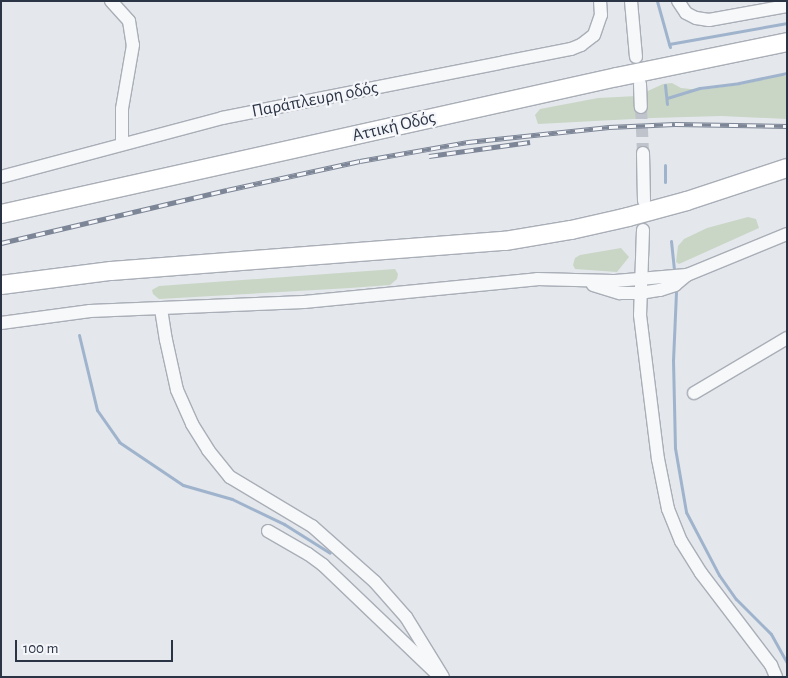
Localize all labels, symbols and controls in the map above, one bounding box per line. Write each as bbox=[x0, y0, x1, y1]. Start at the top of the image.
street label: Παράπλευρη οδός bbox=[250, 77, 380, 123]
street label: Αττική Οδός bbox=[350, 107, 438, 147]
scale bar bbox=[18, 630, 175, 662]
text: 100 m bbox=[23, 641, 58, 656]

